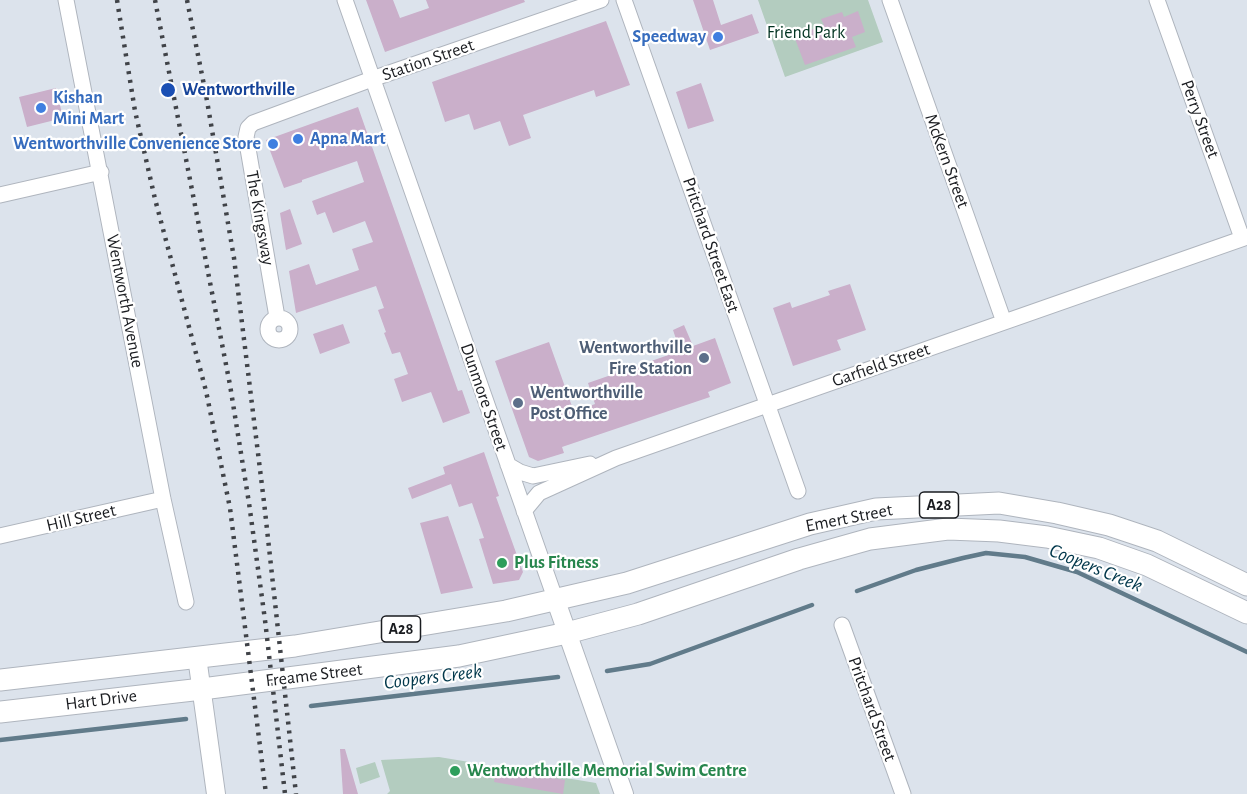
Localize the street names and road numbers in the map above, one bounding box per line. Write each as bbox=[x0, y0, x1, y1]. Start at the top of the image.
street label: Station Street bbox=[379, 34, 477, 86]
street label: Perry Street bbox=[1176, 77, 1224, 161]
street label: McKern Street bbox=[920, 111, 974, 211]
street label: The Kingsway bbox=[241, 169, 279, 267]
street label: Pritchard Street East bbox=[678, 175, 744, 315]
street label: Wentworth Avenue bbox=[101, 232, 149, 370]
street label: Garfield Street bbox=[829, 338, 933, 392]
street label: Dunmore Street bbox=[456, 340, 512, 454]
road number: A28 bbox=[920, 492, 958, 518]
street label: Emert Street bbox=[804, 499, 894, 537]
street label: Hill Street bbox=[44, 500, 118, 536]
road number: A28 bbox=[382, 616, 420, 642]
street label: Pritchard Street bbox=[843, 654, 901, 764]
street label: Freame Street bbox=[264, 658, 364, 692]
street label: Hart Drive bbox=[64, 685, 138, 715]

